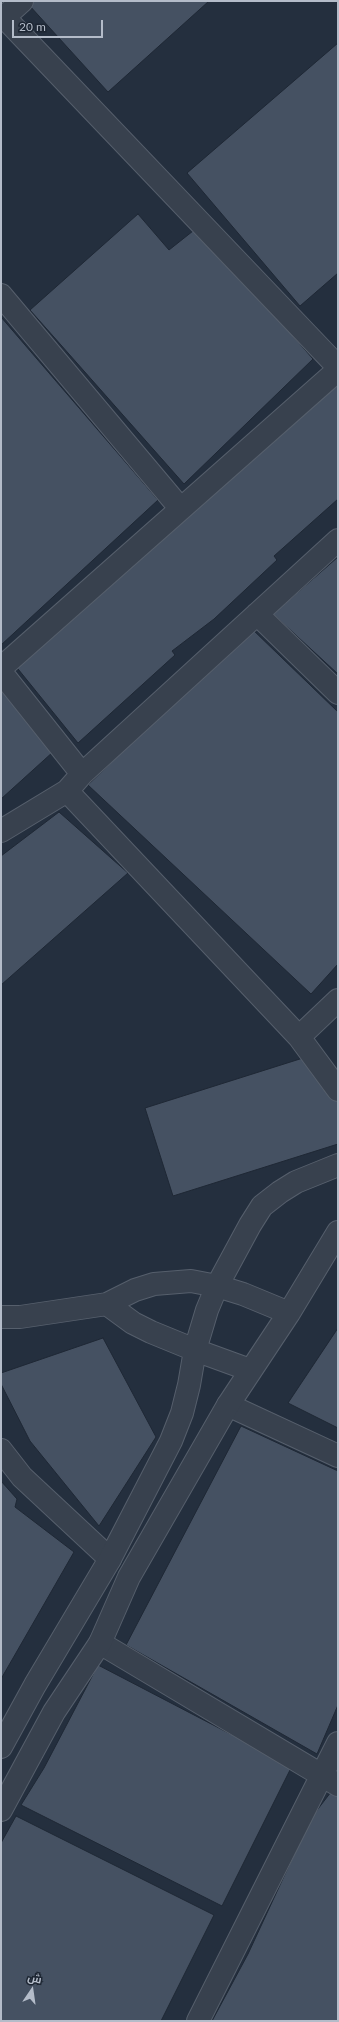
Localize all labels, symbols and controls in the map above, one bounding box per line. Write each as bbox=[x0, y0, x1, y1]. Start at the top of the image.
scale bar bbox=[14, 12, 105, 38]
text: 20 m bbox=[19, 19, 46, 34]
north arrow bbox=[12, 1970, 52, 2010]
text: ش bbox=[26, 1970, 43, 1986]

